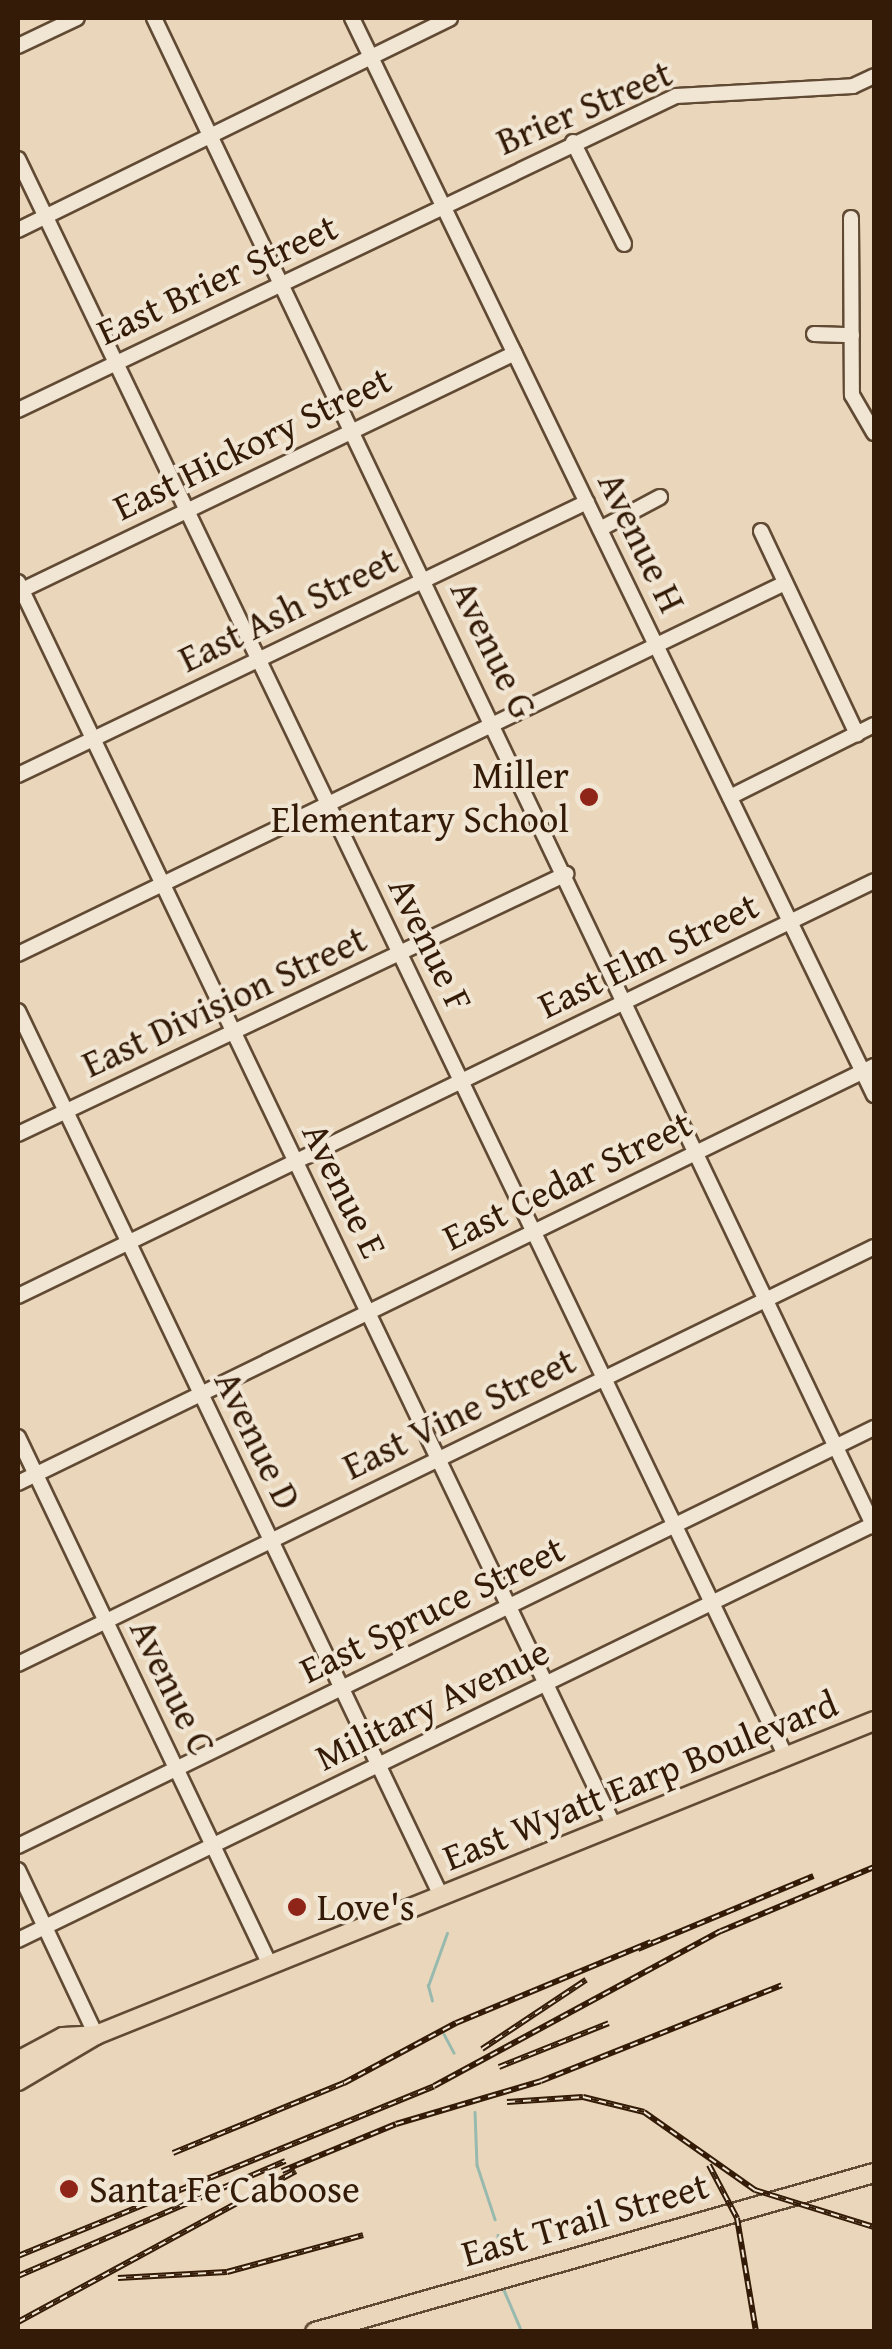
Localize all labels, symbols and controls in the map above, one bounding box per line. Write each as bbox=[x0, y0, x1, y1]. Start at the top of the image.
street label: Brier Street bbox=[490, 50, 678, 164]
street label: East Brier Street bbox=[90, 203, 344, 355]
street label: East Hickory Street bbox=[106, 356, 398, 530]
street label: Avenue H bbox=[589, 464, 695, 620]
street label: East Ash Street bbox=[171, 536, 405, 682]
street label: Avenue G bbox=[441, 573, 547, 725]
place label: Miller Elementary School bbox=[271, 752, 569, 842]
marker: Miller Elementary School bbox=[578, 786, 600, 808]
street label: Avenue F bbox=[379, 869, 483, 1019]
street label: East Elm Street bbox=[530, 882, 766, 1028]
street label: East Division Street bbox=[75, 915, 373, 1087]
street label: East Cedar Street bbox=[435, 1100, 699, 1260]
street label: Avenue E bbox=[293, 1115, 397, 1265]
street label: East Vine Street bbox=[335, 1337, 583, 1489]
street label: Avenue D bbox=[205, 1363, 311, 1517]
street label: East Spruce Street bbox=[292, 1525, 572, 1693]
street label: Avenue C bbox=[121, 1611, 225, 1763]
street label: Military Avenue bbox=[308, 1628, 556, 1780]
street label: East Wyatt Earp Boulevard bbox=[436, 1680, 844, 1880]
place label: Love's bbox=[317, 1884, 415, 1930]
marker: Love's bbox=[286, 1896, 308, 1918]
street label: East Trail Street bbox=[456, 2162, 714, 2276]
place label: Santa Fe Caboose bbox=[89, 2166, 360, 2212]
marker: Santa Fe Caboose bbox=[58, 2178, 80, 2200]

